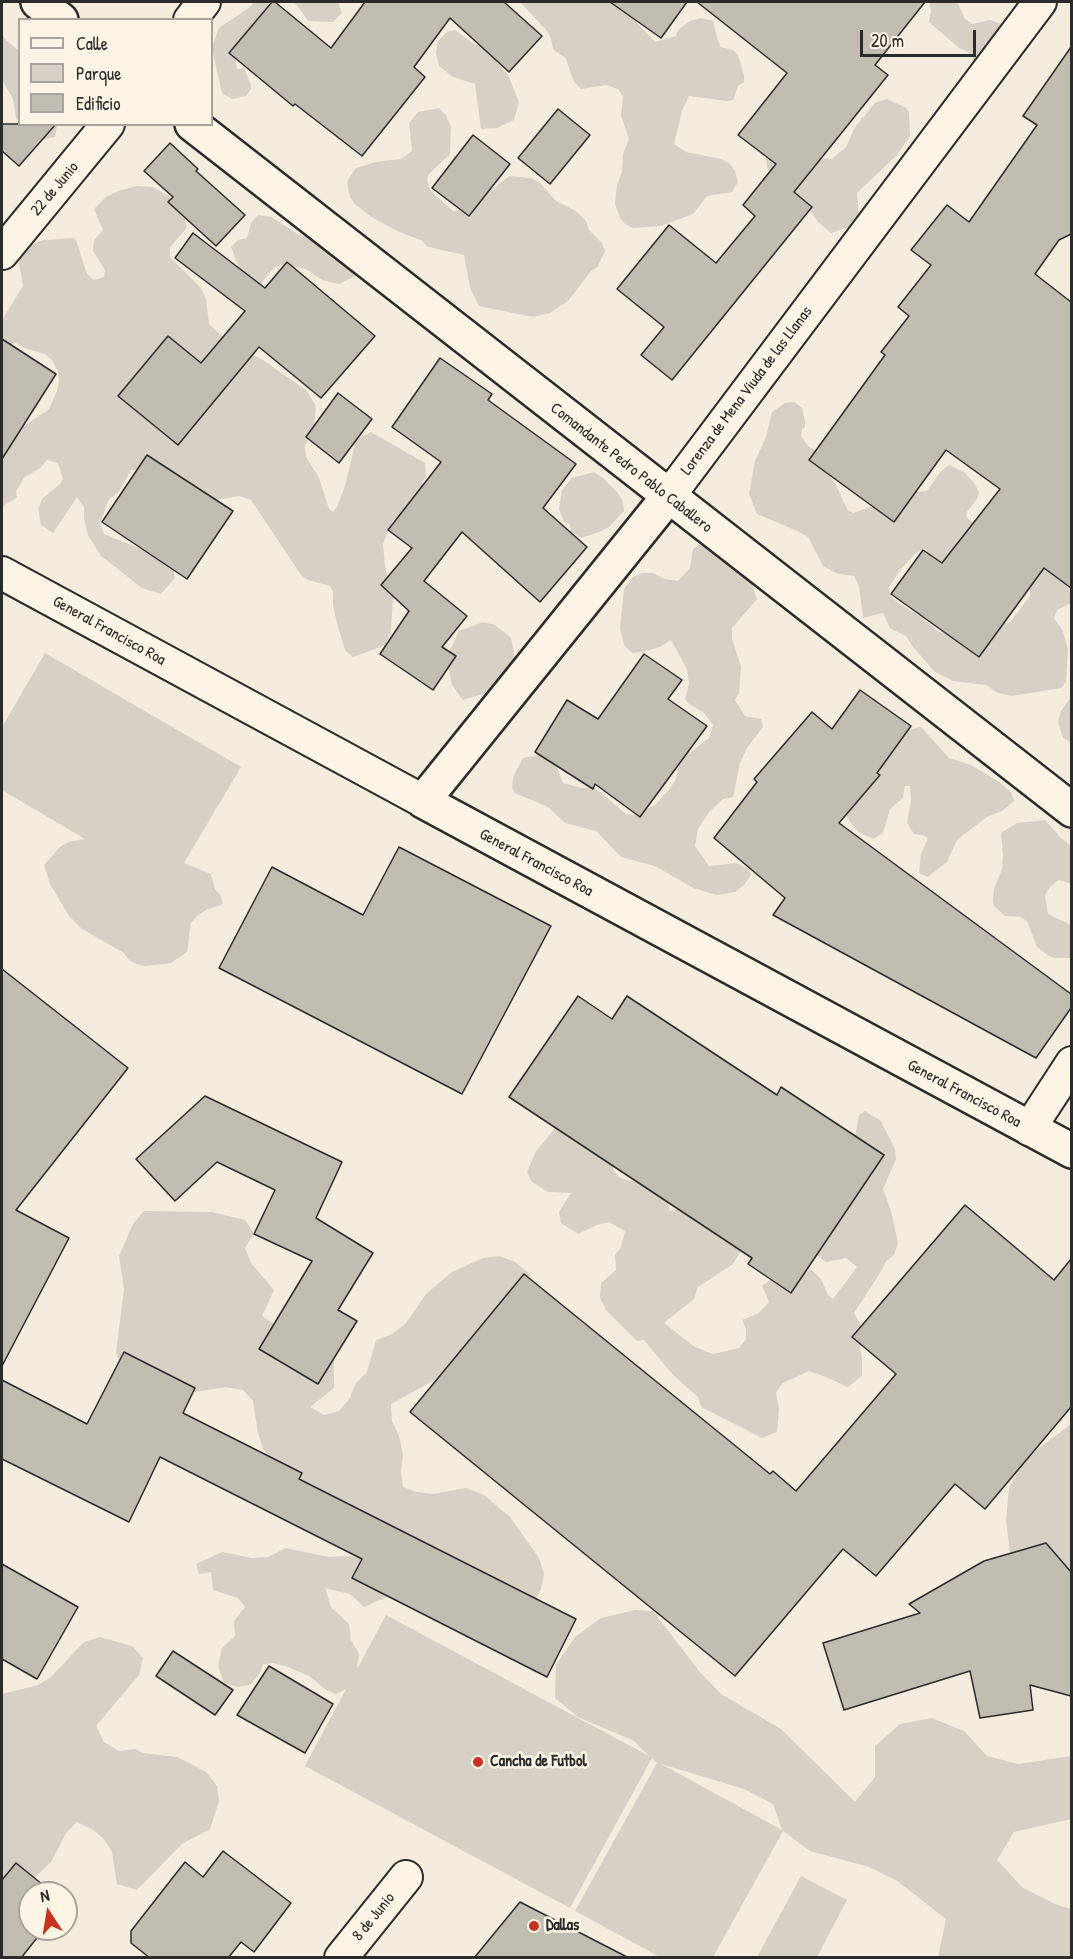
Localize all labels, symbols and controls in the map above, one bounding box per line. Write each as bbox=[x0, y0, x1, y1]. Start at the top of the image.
legend bbox=[18, 18, 213, 126]
scale bar bbox=[863, 18, 978, 56]
text: 20 m bbox=[871, 28, 904, 53]
text: Calle bbox=[76, 31, 108, 56]
text: Parque bbox=[76, 61, 121, 86]
text: Edificio bbox=[76, 91, 120, 116]
street label: 22 de Junio bbox=[27, 158, 83, 220]
street label: Lorenza de Mena Viuda de las Llanas bbox=[677, 303, 817, 479]
street label: Comandante Pedro Pablo Caballero bbox=[546, 399, 716, 537]
street label: General Francisco Roa bbox=[49, 592, 169, 670]
street label: General Francisco Roa bbox=[476, 825, 596, 901]
street label: General Francisco Roa bbox=[904, 1056, 1024, 1132]
place label: Cancha de Futbol bbox=[490, 1752, 587, 1772]
marker: Cancha de Futbol bbox=[471, 1755, 485, 1769]
north arrow bbox=[18, 1881, 78, 1941]
text: N bbox=[38, 1884, 51, 1907]
street label: 8 de Junio bbox=[349, 1889, 399, 1945]
place label: Dallas bbox=[546, 1916, 579, 1936]
marker: Dallas bbox=[527, 1919, 541, 1933]

